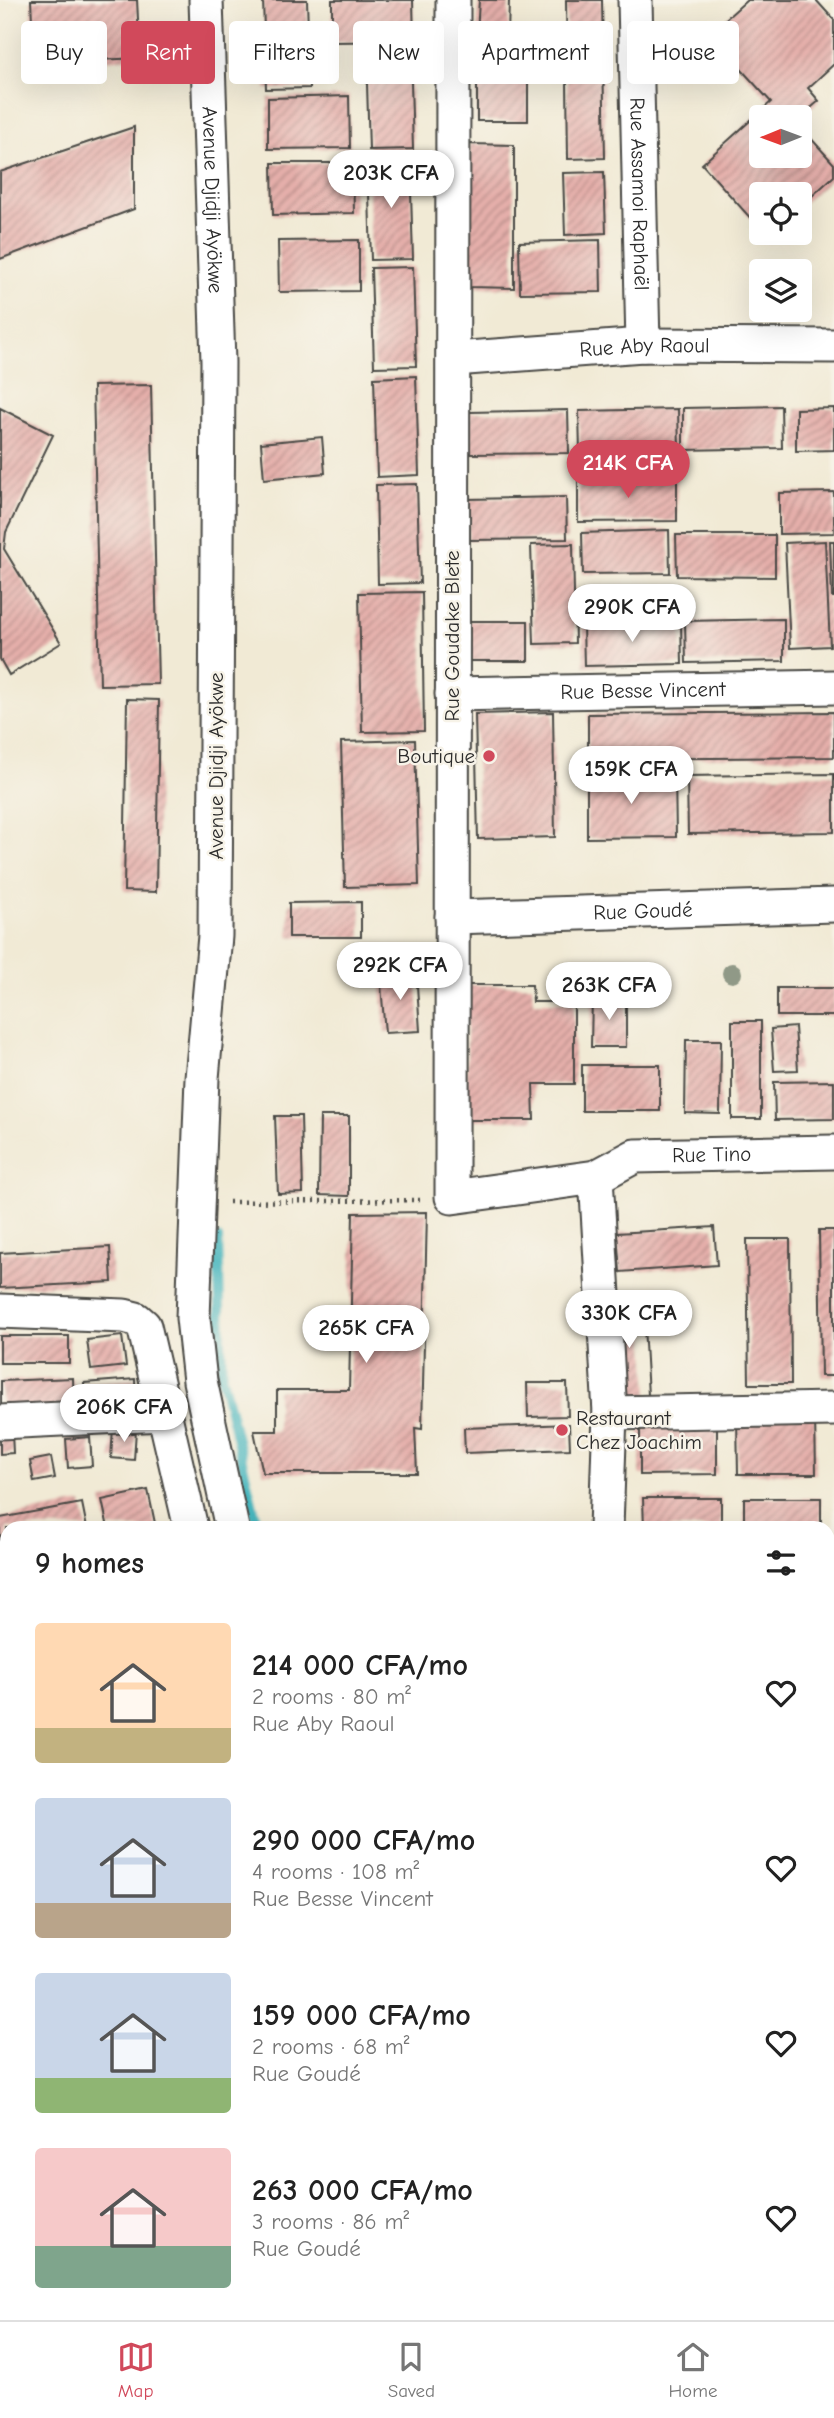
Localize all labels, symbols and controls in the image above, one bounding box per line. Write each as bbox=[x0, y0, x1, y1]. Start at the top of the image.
chip: Buy bbox=[21, 21, 107, 84]
chip: Rent bbox=[121, 21, 215, 84]
chip: Filters bbox=[229, 21, 339, 84]
chip: New bbox=[353, 21, 444, 84]
chip: Apartment bbox=[458, 21, 613, 84]
chip: House bbox=[627, 21, 739, 84]
street label: Rue Assamoi Raphaël bbox=[625, 97, 654, 291]
north arrow bbox=[749, 105, 812, 168]
map controls bbox=[749, 105, 812, 322]
street label: Avenue Djidji Ayökwe bbox=[198, 106, 228, 294]
pin: 203K CFA bbox=[319, 150, 463, 210]
text: 203K CFA bbox=[343, 159, 439, 186]
button: locate bbox=[749, 182, 812, 245]
button: layers bbox=[749, 259, 812, 322]
street label: Rue Aby Raoul bbox=[579, 333, 710, 362]
pin: 214K CFA bbox=[556, 440, 700, 500]
text: 214K CFA bbox=[583, 449, 673, 476]
street label: Rue Goudake Blete bbox=[440, 551, 464, 721]
pin: 290K CFA bbox=[560, 584, 704, 644]
text: 290K CFA bbox=[584, 593, 680, 620]
street label: Avenue Djidji Ayökwe bbox=[204, 672, 228, 860]
street label: Rue Besse Vincent bbox=[560, 677, 727, 704]
place label: Boutique bbox=[397, 744, 475, 768]
pin: 159K CFA bbox=[559, 746, 703, 806]
marker: Boutique bbox=[481, 748, 497, 764]
text: 159K CFA bbox=[585, 755, 677, 782]
street label: Rue Goudé bbox=[593, 897, 693, 925]
pin: 292K CFA bbox=[328, 942, 472, 1002]
text: 292K CFA bbox=[353, 951, 447, 978]
pin: 263K CFA bbox=[537, 962, 681, 1022]
text: 263K CFA bbox=[562, 971, 656, 998]
street label: Rue Tino bbox=[672, 1142, 752, 1167]
pin: 330K CFA bbox=[557, 1290, 701, 1350]
text: 330K CFA bbox=[581, 1299, 677, 1326]
pin: 265K CFA bbox=[294, 1306, 438, 1365]
text: 265K CFA bbox=[318, 1314, 414, 1341]
pin: 206K CFA bbox=[52, 1384, 196, 1444]
text: 206K CFA bbox=[76, 1393, 172, 1420]
place label: Restaurant Chez Joachim bbox=[576, 1406, 702, 1454]
marker: Restaurant Chez Joachim bbox=[554, 1422, 570, 1438]
icon: filters bbox=[762, 1544, 800, 1582]
text: 9 homes bbox=[35, 1546, 144, 1581]
text: 214 000 CFA/mo bbox=[252, 1648, 468, 1683]
icon: home bbox=[91, 1651, 175, 1735]
icon: heart bbox=[762, 1674, 800, 1712]
text: 2 rooms · 80 m² bbox=[252, 1683, 411, 1710]
text: Rue Aby Raoul bbox=[252, 1710, 394, 1737]
text: 290 000 CFA/mo bbox=[252, 1823, 475, 1858]
icon: home bbox=[91, 1826, 175, 1910]
icon: heart bbox=[762, 1849, 800, 1887]
text: 4 rooms · 108 m² bbox=[252, 1858, 419, 1885]
text: Rue Besse Vincent bbox=[252, 1885, 433, 1912]
text: 159 000 CFA/mo bbox=[252, 1998, 471, 2033]
icon: home bbox=[91, 2001, 175, 2085]
icon: heart bbox=[762, 2024, 800, 2062]
text: 2 rooms · 68 m² bbox=[252, 2033, 410, 2060]
text: Rue Goudé bbox=[252, 2060, 361, 2087]
text: 263 000 CFA/mo bbox=[252, 2173, 473, 2208]
icon: home bbox=[91, 2176, 175, 2260]
icon: heart bbox=[762, 2199, 800, 2237]
text: 3 rooms · 86 m² bbox=[252, 2208, 409, 2235]
text: Rue Goudé bbox=[252, 2235, 361, 2262]
tab: Map bbox=[117, 2338, 155, 2402]
tab: Saved bbox=[388, 2338, 435, 2402]
tab: Home bbox=[668, 2338, 717, 2402]

